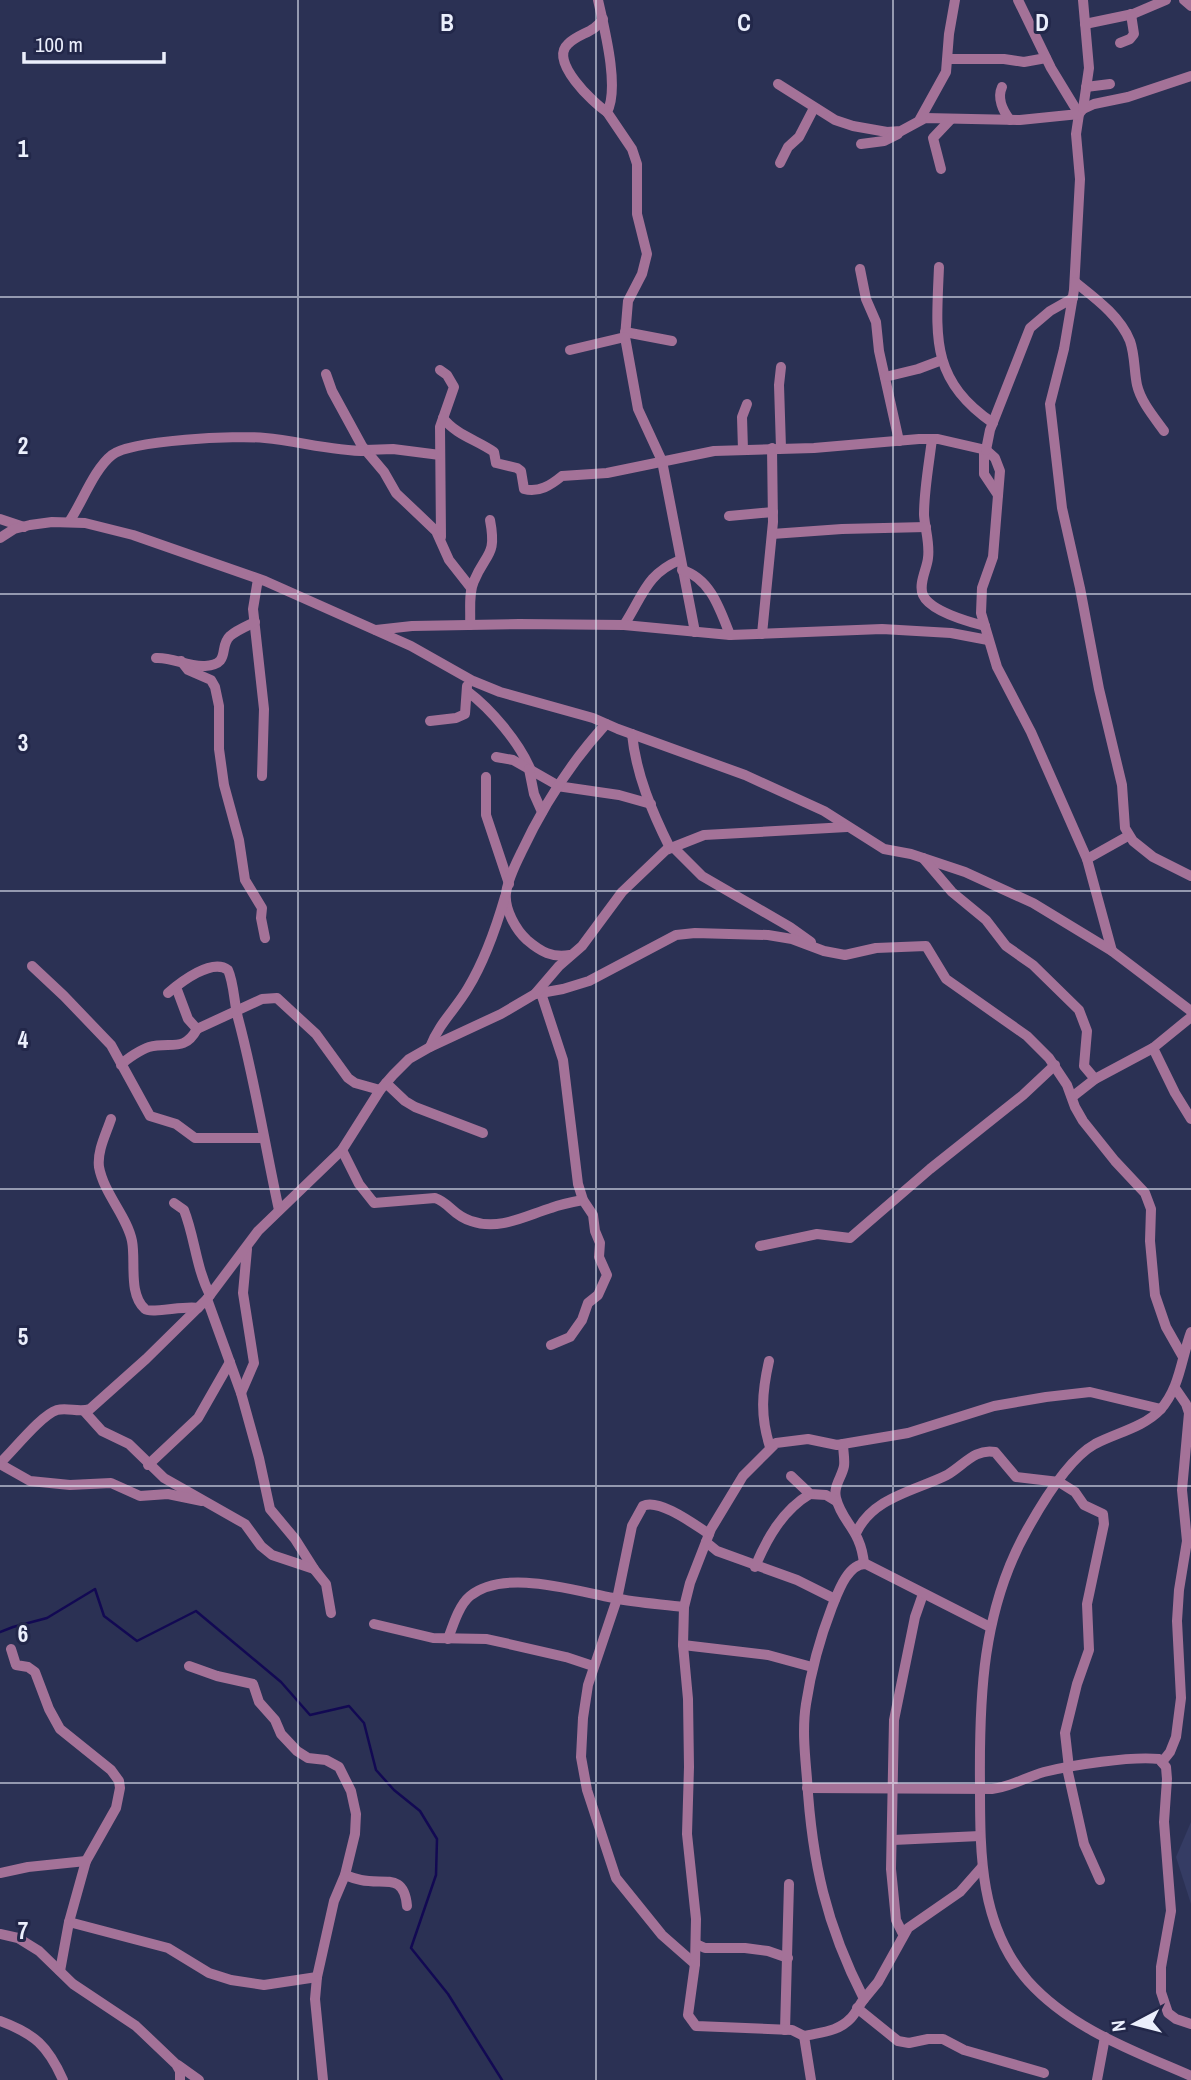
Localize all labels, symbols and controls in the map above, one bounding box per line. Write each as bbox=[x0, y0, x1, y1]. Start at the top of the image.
text: B bbox=[440, 7, 454, 38]
text: C bbox=[737, 7, 751, 38]
text: D bbox=[1035, 7, 1049, 38]
scale bar bbox=[24, 21, 164, 65]
text: 100 m bbox=[35, 30, 83, 59]
text: 1 bbox=[18, 133, 29, 164]
text: 2 bbox=[18, 430, 28, 461]
text: 3 bbox=[18, 727, 28, 758]
text: 4 bbox=[18, 1024, 29, 1055]
text: 5 bbox=[18, 1321, 28, 1352]
text: 6 bbox=[18, 1618, 28, 1649]
text: 7 bbox=[18, 1915, 28, 1946]
north arrow bbox=[1100, 1989, 1170, 2059]
text: N bbox=[1105, 2019, 1132, 2033]

